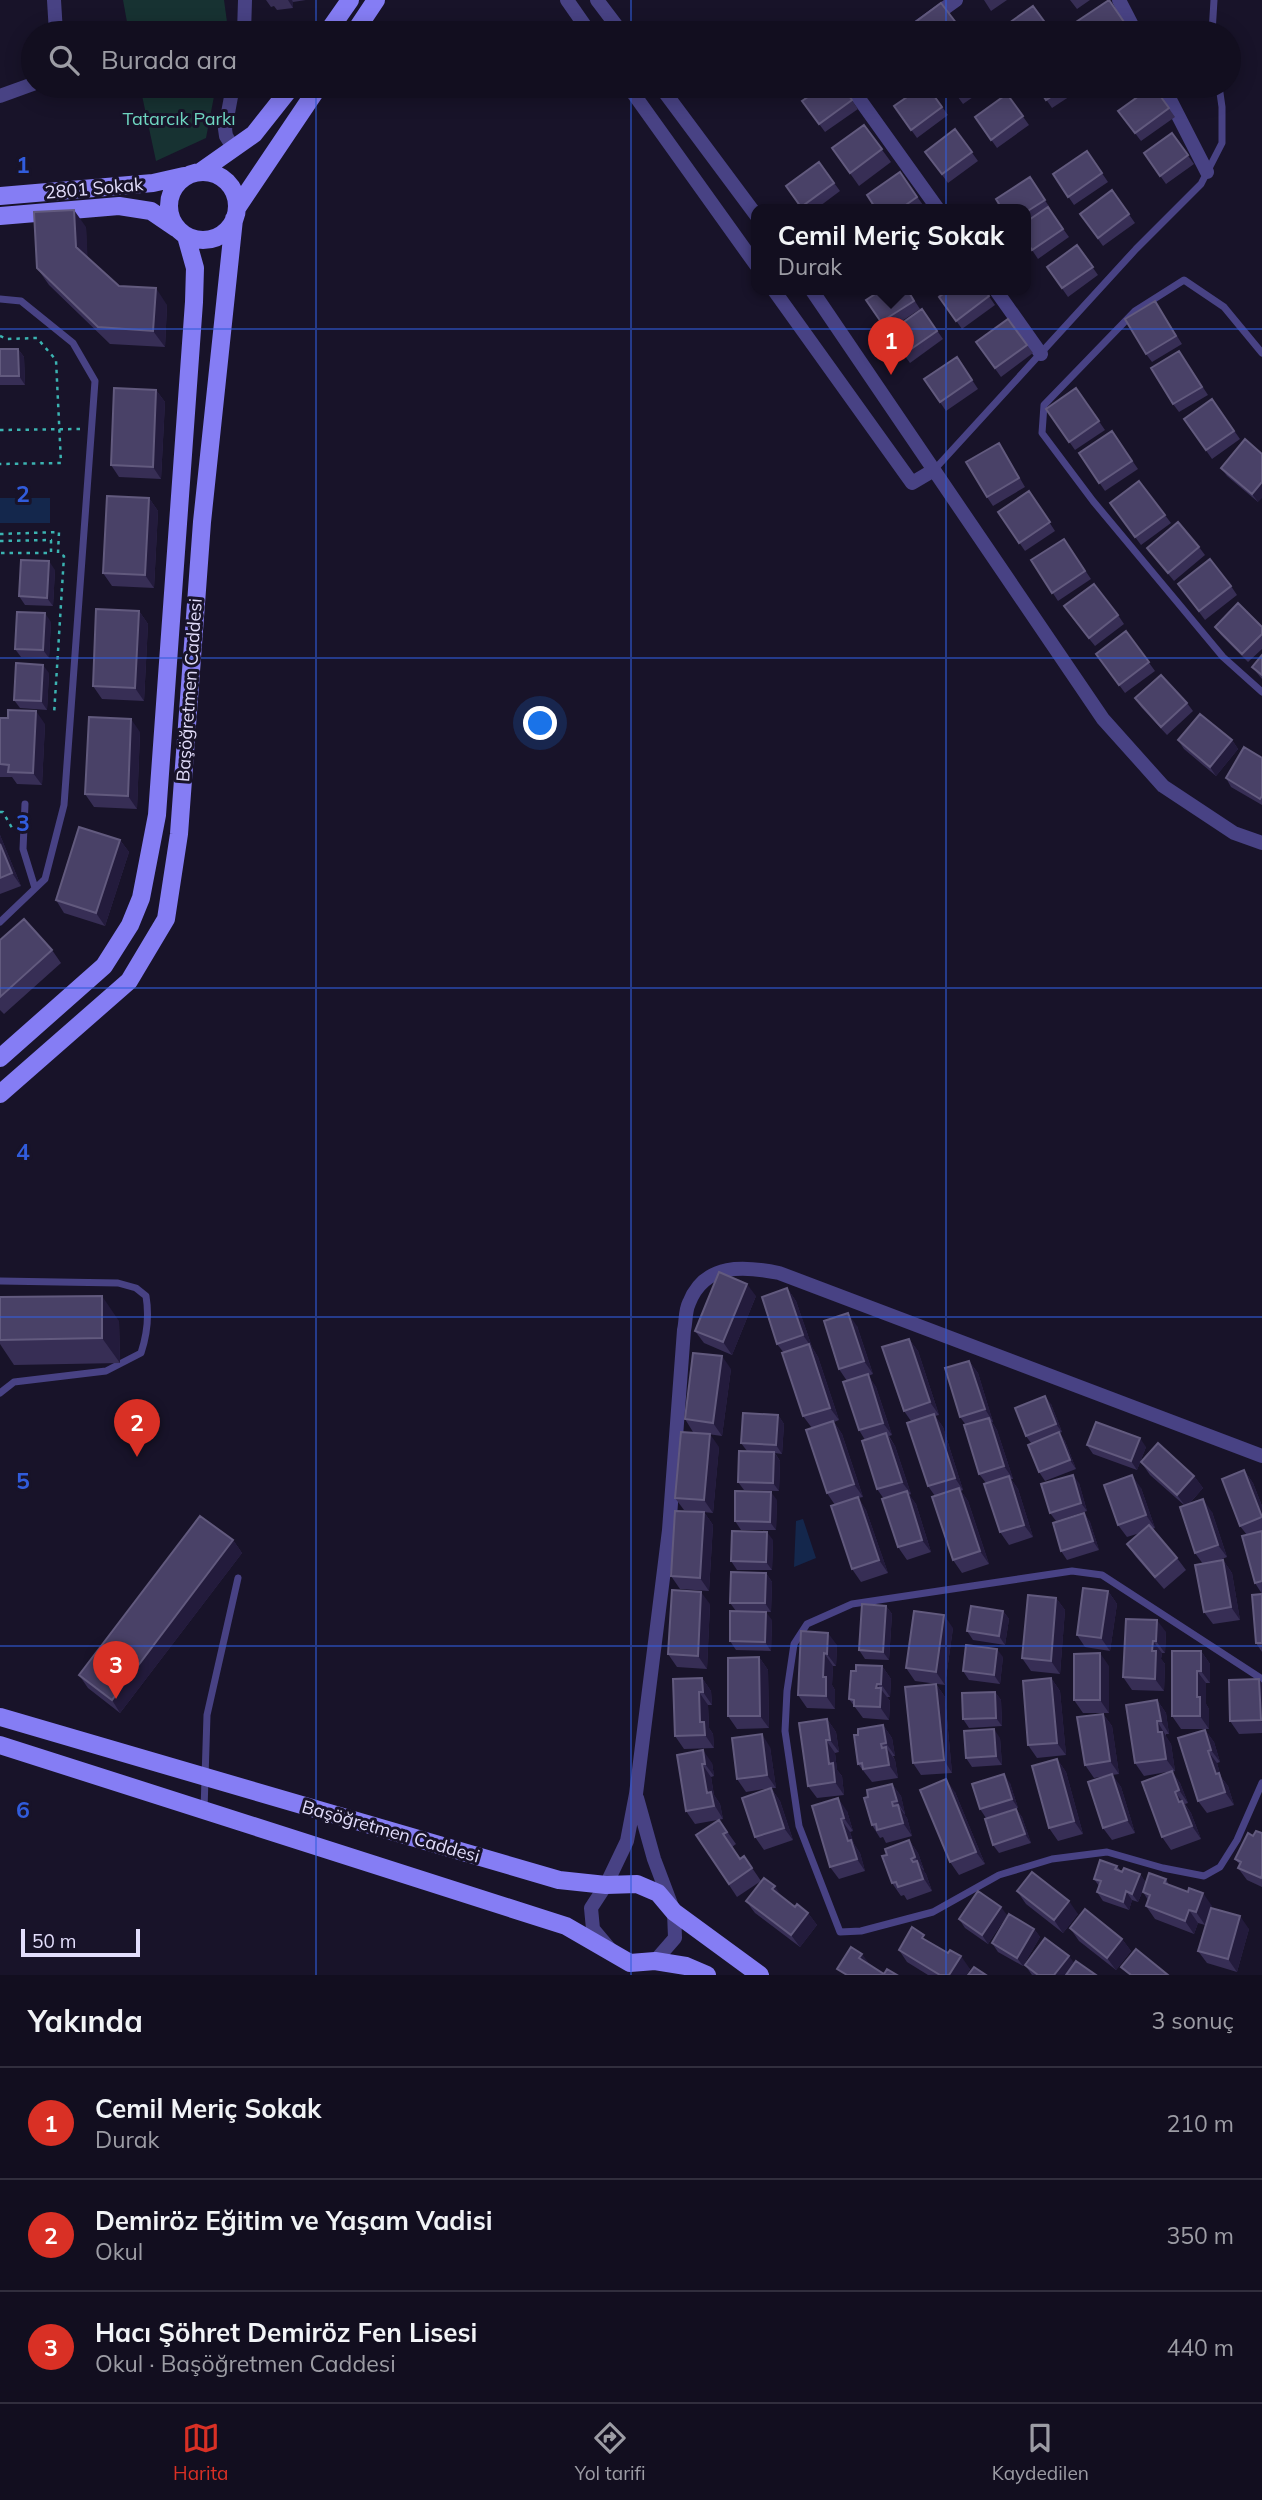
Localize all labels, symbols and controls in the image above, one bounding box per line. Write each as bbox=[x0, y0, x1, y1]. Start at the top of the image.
search box bbox=[21, 21, 1241, 98]
icon: search bbox=[45, 41, 83, 79]
text: Burada ara bbox=[101, 43, 237, 76]
park label: Tatarcık Parkı bbox=[122, 107, 236, 130]
text: 1 bbox=[16, 150, 30, 179]
street label: 2801 Sokak bbox=[44, 172, 145, 204]
popup bbox=[751, 204, 1031, 295]
text: Cemil Meriç Sokak bbox=[778, 219, 1004, 252]
text: Durak bbox=[778, 252, 842, 281]
pin: 1 bbox=[868, 317, 914, 375]
text: 2 bbox=[16, 479, 30, 508]
street label: Başöğretmen Caddesi bbox=[171, 597, 207, 783]
your location bbox=[523, 706, 557, 740]
text: 3 bbox=[16, 808, 30, 837]
text: 4 bbox=[16, 1137, 30, 1166]
pin: 2 bbox=[114, 1399, 160, 1457]
text: 5 bbox=[16, 1466, 30, 1495]
pin: 3 bbox=[93, 1641, 139, 1699]
text: 6 bbox=[16, 1795, 30, 1824]
street label: Başöğretmen Caddesi bbox=[299, 1795, 483, 1867]
scale bar bbox=[21, 1926, 140, 1958]
text: 50 m bbox=[32, 1929, 76, 1953]
text: Yakında bbox=[28, 2002, 143, 2040]
text: 3 sonuç bbox=[1152, 2006, 1234, 2035]
text: Cemil Meriç Sokak bbox=[95, 2092, 321, 2125]
text: 1 bbox=[44, 2109, 58, 2138]
text: 210 m bbox=[1166, 2109, 1234, 2138]
text: Durak bbox=[95, 2125, 159, 2154]
text: Demiröz Eğitim ve Yaşam Vadisi bbox=[95, 2204, 492, 2237]
text: 2 bbox=[44, 2221, 58, 2250]
text: 350 m bbox=[1166, 2221, 1234, 2250]
text: Okul bbox=[95, 2237, 143, 2266]
text: Hacı Şöhret Demiröz Fen Lisesi bbox=[95, 2316, 477, 2349]
text: 3 bbox=[44, 2333, 58, 2362]
text: 440 m bbox=[1166, 2333, 1234, 2362]
text: Okul · Başöğretmen Caddesi bbox=[95, 2349, 396, 2378]
tab: Harita bbox=[173, 2419, 229, 2485]
tab: Yol tarifi bbox=[575, 2419, 646, 2485]
tab: Kaydedilen bbox=[992, 2419, 1089, 2485]

